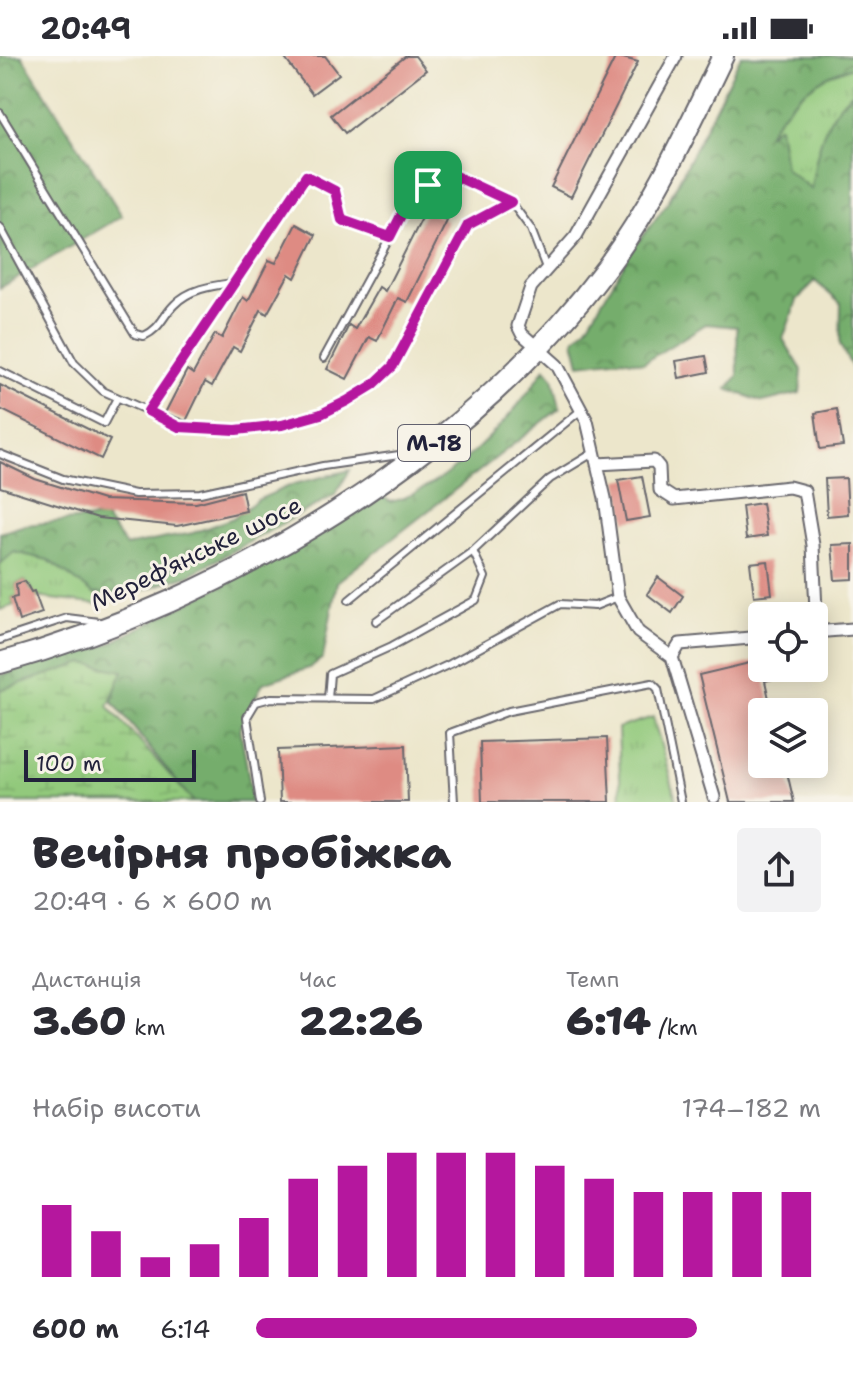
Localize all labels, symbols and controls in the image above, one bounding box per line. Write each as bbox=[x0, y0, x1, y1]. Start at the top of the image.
text: 20:49 bbox=[40, 8, 131, 49]
pin bbox=[394, 151, 462, 219]
icon: arrive bbox=[406, 163, 450, 207]
road number: М-18 bbox=[398, 425, 470, 461]
street label: Мереф’янське шосе bbox=[85, 489, 307, 619]
map controls bbox=[748, 602, 828, 778]
button: locate bbox=[748, 602, 828, 682]
button: layers bbox=[748, 698, 828, 778]
scale bar bbox=[24, 746, 196, 782]
text: 100 m bbox=[36, 749, 102, 778]
text: Вечірня пробіжка bbox=[32, 823, 452, 882]
button: share bbox=[737, 828, 821, 912]
text: 20:49 · 6 × 600 m bbox=[32, 883, 272, 918]
text: Дистанція bbox=[32, 965, 142, 994]
text: Час bbox=[299, 965, 337, 994]
text: Темп bbox=[566, 965, 619, 994]
text: 3.60 bbox=[32, 994, 127, 1048]
text: 22:26 bbox=[299, 994, 423, 1048]
text: 6:14 bbox=[566, 994, 651, 1048]
text: km bbox=[127, 1013, 165, 1042]
text: /km bbox=[651, 1013, 698, 1042]
text: Набір висоти bbox=[32, 1090, 201, 1125]
text: 174–182 m bbox=[681, 1090, 821, 1125]
text: 600 m bbox=[32, 1311, 119, 1346]
text: 6:14 bbox=[160, 1311, 210, 1346]

